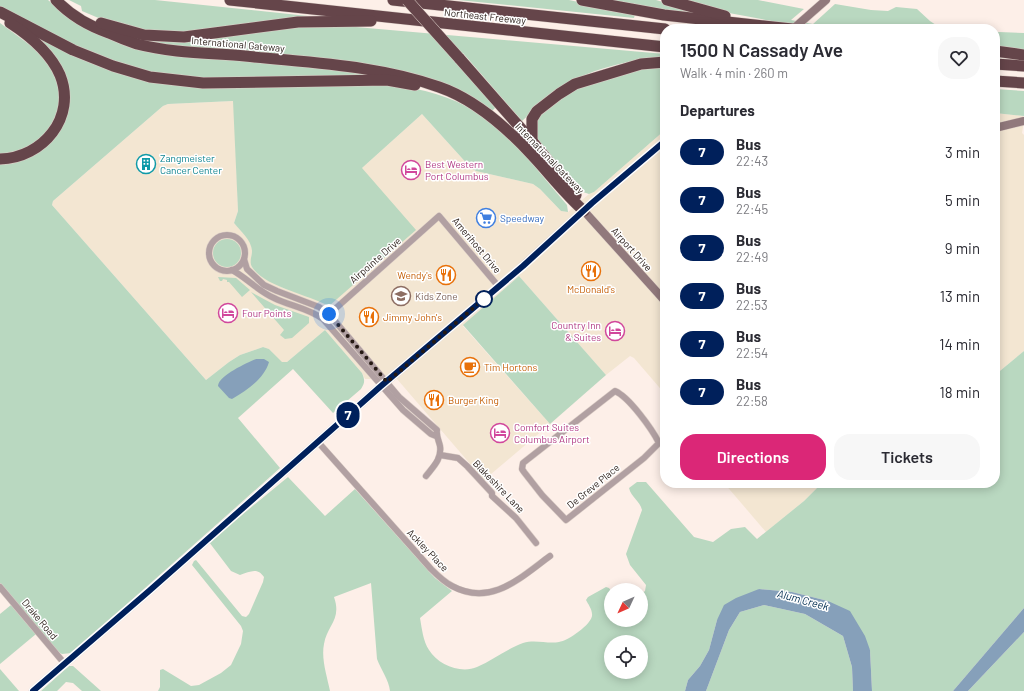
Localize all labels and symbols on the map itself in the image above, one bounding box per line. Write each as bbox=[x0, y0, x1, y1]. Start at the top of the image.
street label: Northeast Freeway bbox=[443, 6, 527, 26]
street label: International Gateway bbox=[191, 34, 286, 54]
street label: International Gateway bbox=[513, 120, 587, 196]
place label: Zangmeister Cancer Center bbox=[160, 152, 222, 176]
building icon: Zangmeister Cancer Center bbox=[135, 153, 157, 175]
place label: Best Western Port Columbus bbox=[425, 158, 489, 182]
hotel icon: Best Western Port Columbus bbox=[400, 159, 422, 181]
supermarket icon: Speedway bbox=[475, 207, 497, 229]
place label: Speedway bbox=[500, 212, 545, 224]
street label: Amerihost Drive bbox=[450, 215, 504, 275]
street label: Airport Drive bbox=[609, 225, 655, 273]
street label: Airpointe Drive bbox=[347, 234, 403, 286]
restaurant icon: McDonald's bbox=[580, 260, 602, 282]
restaurant icon: Wendy's bbox=[435, 264, 457, 286]
place label: Wendy's bbox=[397, 269, 432, 281]
place label: McDonald's bbox=[567, 283, 615, 295]
school or university icon: Kids Zone bbox=[390, 285, 412, 307]
place label: Kids Zone bbox=[415, 290, 458, 302]
unlabelled marker bbox=[475, 290, 493, 308]
hotel icon: Four Points bbox=[217, 302, 239, 324]
your location bbox=[319, 304, 339, 324]
restaurant icon: Jimmy John's bbox=[358, 306, 380, 328]
place label: Four Points bbox=[242, 307, 292, 319]
place label: Jimmy John's bbox=[383, 311, 442, 323]
place label: Country Inn & Suites bbox=[551, 319, 601, 343]
hotel icon: Country Inn & Suites bbox=[604, 320, 626, 342]
cafe icon: Tim Hortons bbox=[459, 356, 481, 378]
place label: Tim Hortons bbox=[484, 361, 537, 373]
restaurant icon: Burger King bbox=[423, 389, 445, 411]
place label: Burger King bbox=[448, 394, 499, 406]
line badge: 7 bbox=[335, 402, 361, 428]
place label: Comfort Suites Columbus Airport bbox=[514, 421, 590, 445]
hotel icon: Comfort Suites Columbus Airport bbox=[489, 422, 511, 444]
street label: Blakeshire Lane bbox=[471, 457, 527, 515]
street label: De Greve Place bbox=[564, 461, 622, 511]
street label: Ackley Place bbox=[405, 526, 451, 574]
north arrow bbox=[604, 583, 648, 627]
water label: Alum Creek bbox=[776, 586, 831, 613]
street label: Drake Road bbox=[20, 596, 60, 642]

